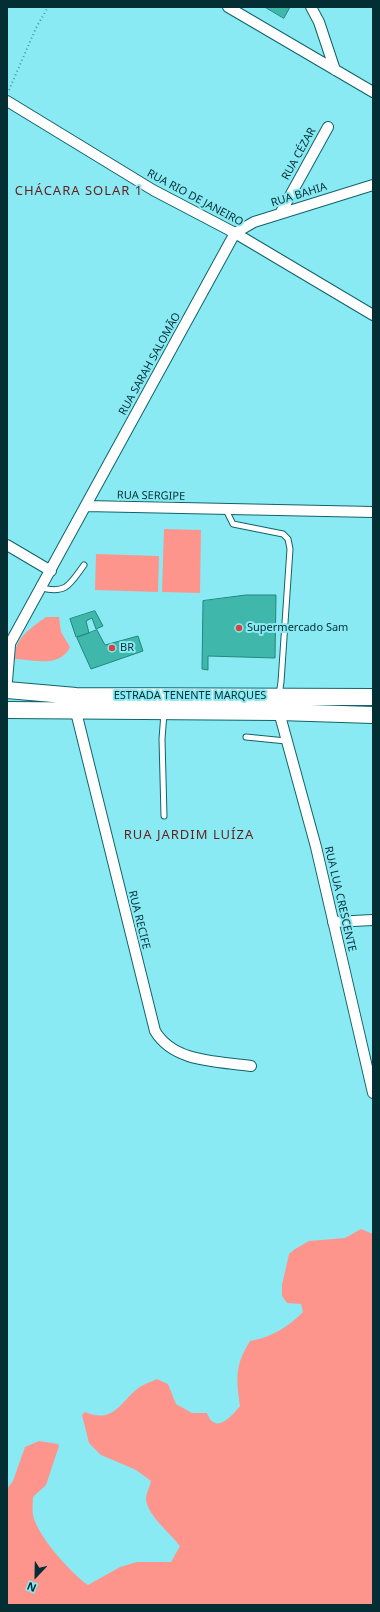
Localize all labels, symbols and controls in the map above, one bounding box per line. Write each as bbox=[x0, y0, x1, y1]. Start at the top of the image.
street label: RUA CÉZAR bbox=[279, 125, 319, 183]
street label: RUA RIO DE JANEIRO bbox=[145, 167, 245, 229]
street label: RUA BAHIA bbox=[269, 180, 329, 210]
district label: CHÁCARA SOLAR 1 bbox=[15, 183, 143, 199]
street label: RUA SARAH SALOMÃO bbox=[116, 310, 184, 418]
street label: RUA SERGIPE bbox=[117, 489, 185, 503]
place label: Supermercado Sam bbox=[247, 621, 348, 635]
marker: Supermercado Sam bbox=[234, 623, 244, 633]
place label: BR bbox=[120, 641, 134, 655]
marker: BR bbox=[107, 643, 117, 653]
street label: ESTRADA TENENTE MARQUES bbox=[114, 689, 266, 703]
district label: RUA JARDIM LUÍZA bbox=[124, 827, 254, 843]
street label: RUA LUA CRESCENTE bbox=[321, 845, 359, 953]
street label: RUA RECIFE bbox=[125, 889, 153, 951]
north arrow bbox=[16, 1556, 56, 1596]
text: N bbox=[24, 1579, 38, 1596]

